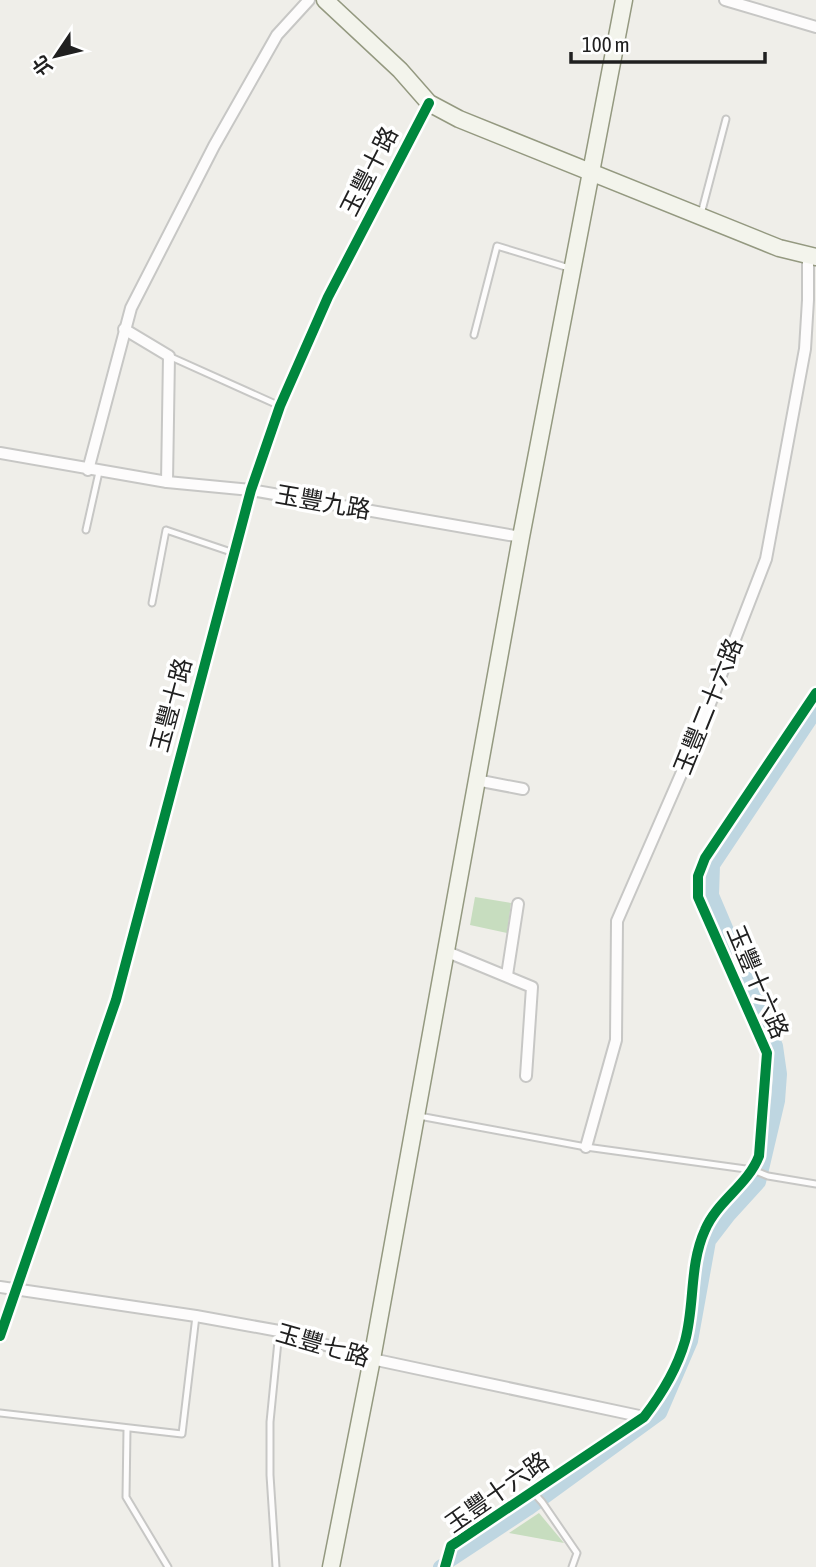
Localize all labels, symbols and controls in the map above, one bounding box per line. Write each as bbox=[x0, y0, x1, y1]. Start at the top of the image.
north arrow bbox=[21, 21, 91, 91]
scale bar bbox=[571, 21, 765, 65]
text: 100 m bbox=[582, 32, 630, 56]
text: 北 bbox=[28, 52, 57, 80]
street label: 玉豐十路 bbox=[335, 122, 403, 220]
street label: 玉豐九路 bbox=[273, 480, 373, 524]
street label: 玉豐二十六路 bbox=[669, 634, 747, 778]
street label: 玉豐十路 bbox=[146, 655, 196, 755]
street label: 玉豐十六路 bbox=[722, 921, 794, 1043]
street label: 玉豐七路 bbox=[273, 1319, 373, 1371]
street label: 玉豐十六路 bbox=[440, 1447, 554, 1537]

